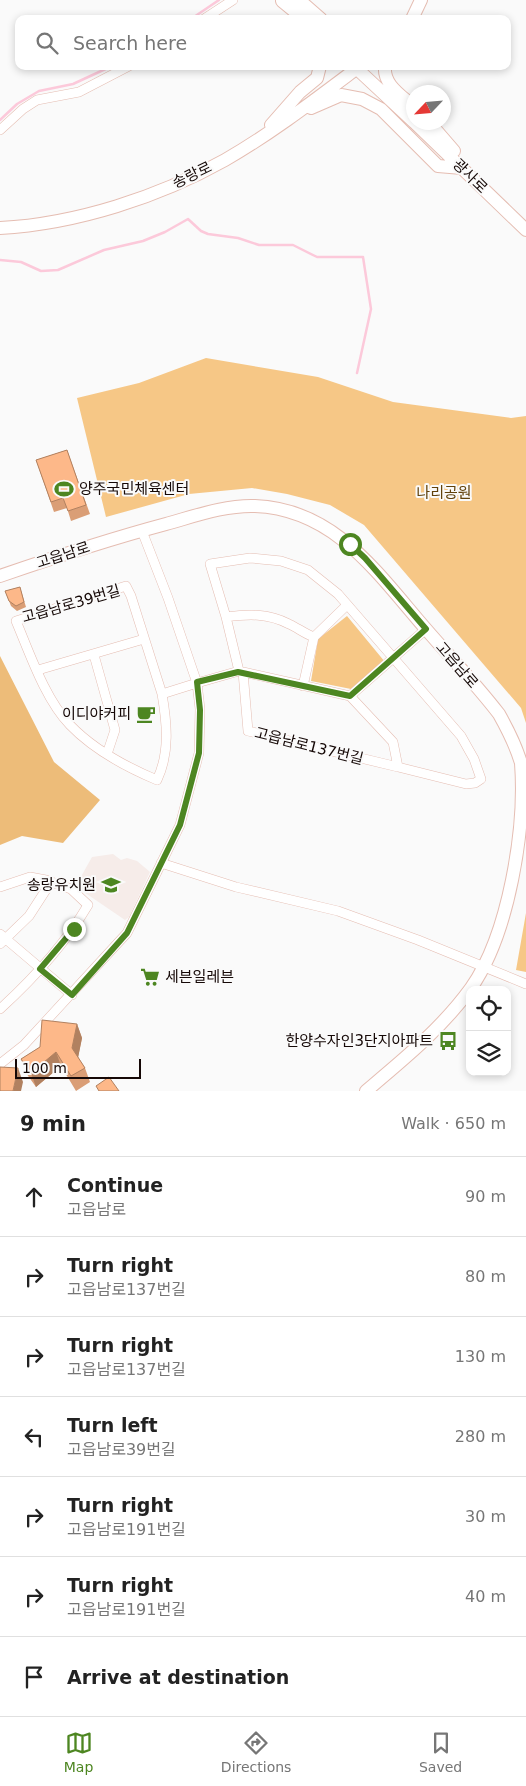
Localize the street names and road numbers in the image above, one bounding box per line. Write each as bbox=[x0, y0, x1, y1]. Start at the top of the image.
street label: 광사로 bbox=[449, 155, 491, 197]
street label: 송랑로 bbox=[169, 158, 215, 192]
street label: 고읍남로 bbox=[34, 538, 92, 572]
street label: 고읍남로39번길 bbox=[20, 581, 122, 627]
street label: 고읍남로 bbox=[432, 638, 482, 692]
street label: 고읍남로137번길 bbox=[253, 724, 365, 768]

